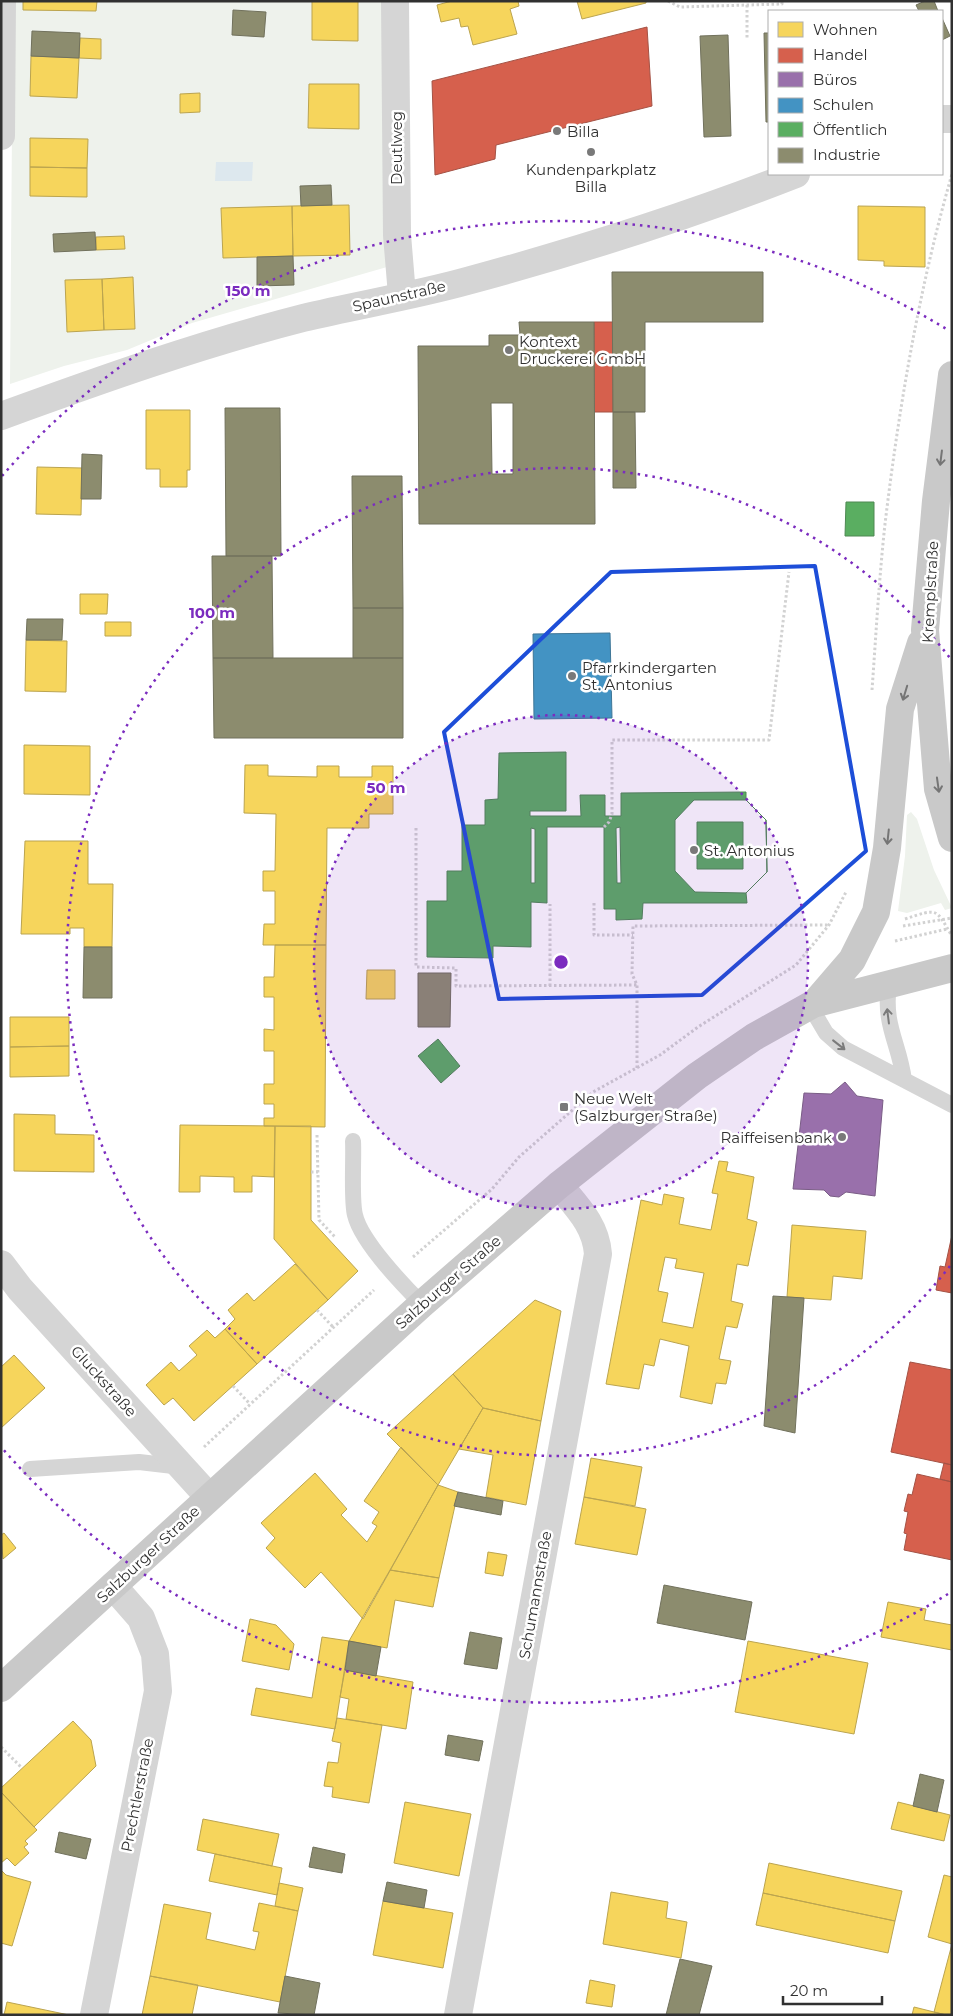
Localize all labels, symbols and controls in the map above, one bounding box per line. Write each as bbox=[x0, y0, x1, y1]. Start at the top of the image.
legend bbox=[768, 10, 943, 175]
text: Wohnen bbox=[813, 20, 878, 39]
text: Handel bbox=[813, 45, 867, 64]
text: Büros bbox=[813, 70, 857, 89]
text: Schulen bbox=[813, 95, 874, 114]
street label: Deutlweg bbox=[387, 111, 406, 185]
text: Öffentlich bbox=[813, 120, 887, 139]
place label: Billa bbox=[567, 122, 599, 141]
marker: Billa bbox=[551, 125, 563, 137]
text: Industrie bbox=[813, 145, 880, 164]
marker: Kundenparkplatz Billa bbox=[585, 146, 597, 158]
place label: Kundenparkplatz Billa bbox=[526, 160, 657, 196]
street label: Spaunstraße bbox=[350, 276, 448, 316]
text: 150 m bbox=[226, 281, 270, 300]
place label: Kontext Druckerei GmbH bbox=[519, 332, 646, 368]
marker: Kontext Druckerei GmbH bbox=[503, 344, 515, 356]
one-way arrow bbox=[936, 450, 946, 466]
street label: Kremplstraße bbox=[918, 540, 942, 644]
text: 100 m bbox=[189, 603, 235, 622]
place label: Pfarrkindergarten St. Antonius bbox=[582, 658, 717, 694]
marker: Pfarrkindergarten St. Antonius bbox=[566, 670, 578, 682]
one-way arrow bbox=[900, 685, 910, 701]
one-way arrow bbox=[933, 776, 943, 792]
text: 50 m bbox=[366, 778, 406, 797]
one-way arrow bbox=[883, 829, 893, 845]
place label: St. Antonius bbox=[704, 841, 794, 860]
marker: St. Antonius bbox=[688, 844, 700, 856]
centre of rings bbox=[552, 953, 570, 971]
one-way arrow bbox=[883, 1008, 893, 1024]
one-way arrow bbox=[832, 1039, 845, 1050]
place label: Neue Welt (Salzburger Straße) bbox=[574, 1089, 718, 1125]
marker: Neue Welt (Salzburger Straße) bbox=[558, 1101, 570, 1113]
place label: Raiffeisenbank bbox=[721, 1128, 832, 1147]
marker: Raiffeisenbank bbox=[836, 1131, 848, 1143]
street label: Salzburger Straße bbox=[391, 1231, 505, 1333]
street label: Gluckstraße bbox=[67, 1341, 141, 1421]
street label: Salzburger Straße bbox=[93, 1501, 203, 1607]
street label: Schumannstraße bbox=[514, 1530, 556, 1660]
street label: Prechtlerstraße bbox=[117, 1736, 157, 1854]
scale bar bbox=[783, 1974, 882, 2006]
text: 20 m bbox=[790, 1981, 828, 2000]

